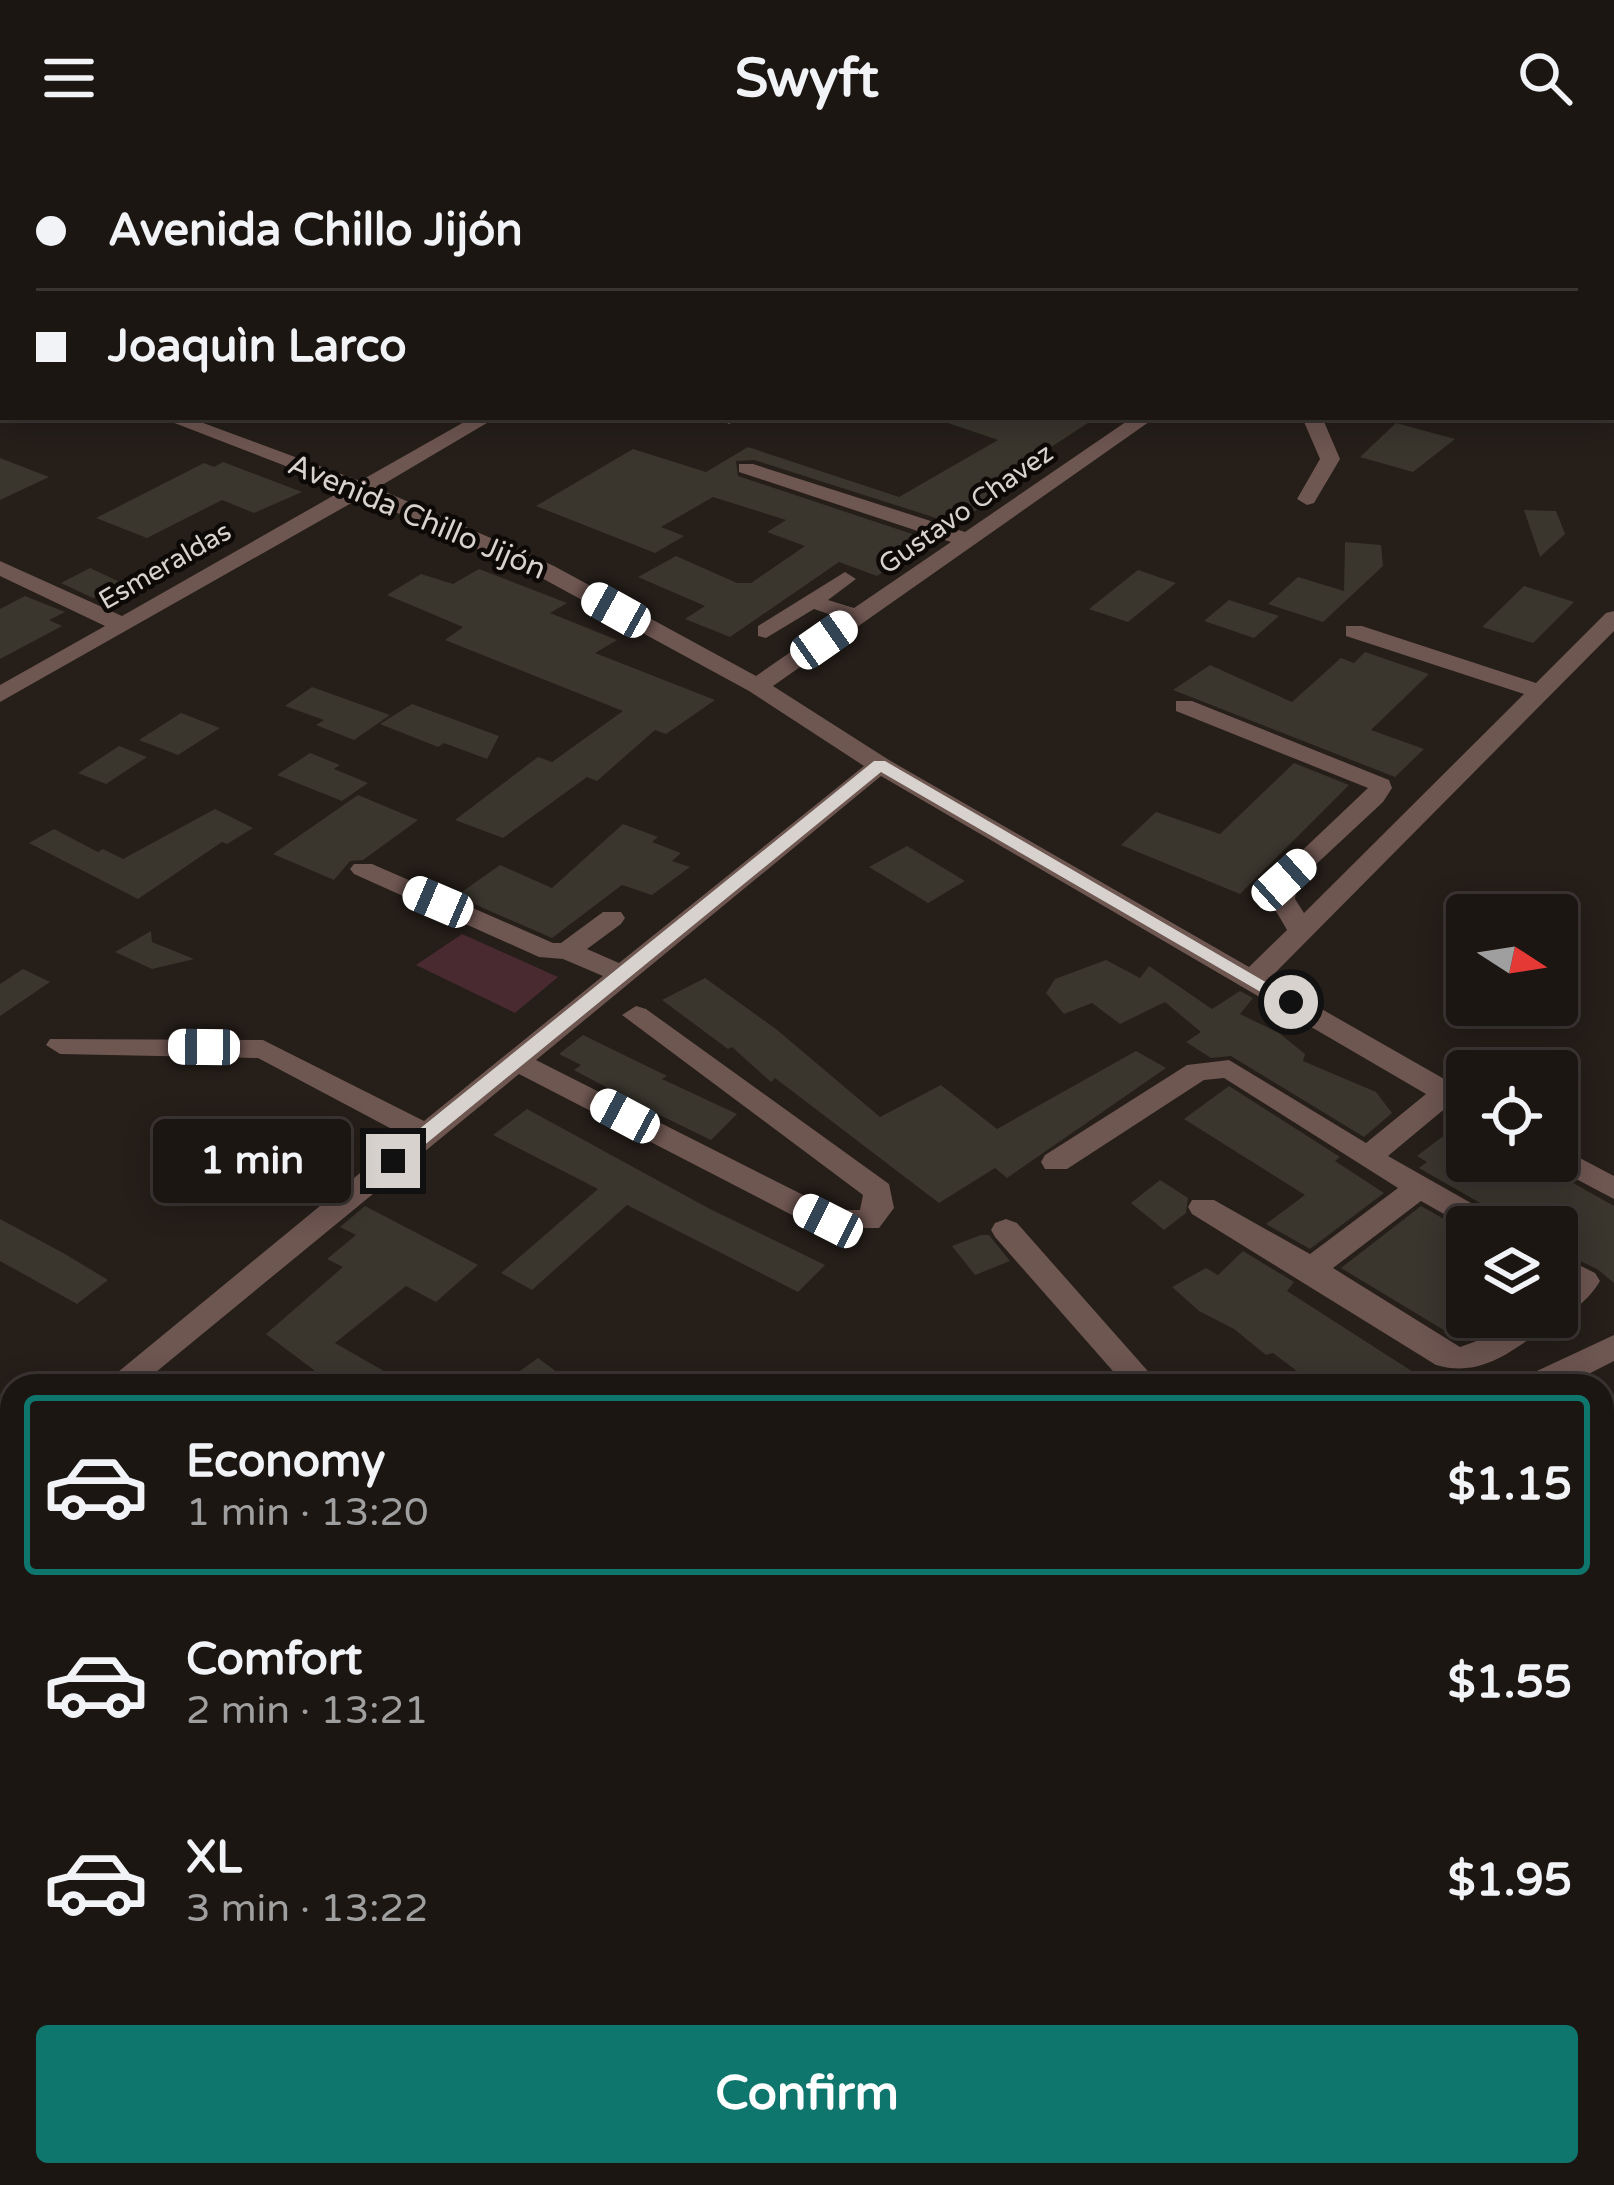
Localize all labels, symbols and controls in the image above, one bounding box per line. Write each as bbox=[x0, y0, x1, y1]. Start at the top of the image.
icon: menu bbox=[36, 45, 102, 111]
icon: search bbox=[1512, 45, 1578, 111]
text: Swyft bbox=[735, 46, 879, 111]
text: Avenida Chillo Jijón bbox=[108, 204, 523, 258]
text: Joaquìn Larco bbox=[108, 320, 407, 374]
street label: Gustavo Chavez bbox=[872, 437, 1060, 581]
street label: Avenida Chillo Jijón bbox=[283, 446, 551, 588]
street label: Esmeraldas bbox=[93, 515, 237, 617]
car bbox=[576, 577, 656, 643]
car bbox=[784, 605, 864, 675]
car bbox=[1245, 843, 1323, 917]
car bbox=[398, 871, 478, 933]
north arrow bbox=[1446, 894, 1578, 1026]
map controls bbox=[1446, 894, 1578, 1338]
route start bbox=[1264, 975, 1318, 1029]
car bbox=[168, 1028, 240, 1066]
button: locate bbox=[1446, 1050, 1578, 1182]
car bbox=[585, 1083, 665, 1149]
callout: 1 min bbox=[153, 1119, 351, 1203]
route end bbox=[366, 1134, 420, 1188]
text: 1 min bbox=[200, 1137, 304, 1184]
car bbox=[788, 1189, 868, 1253]
button: layers bbox=[1446, 1206, 1578, 1338]
icon: car bbox=[42, 1431, 150, 1539]
text: Economy bbox=[186, 1435, 385, 1489]
text: $1.15 bbox=[1448, 1458, 1572, 1512]
text: 1 min · 13:20 bbox=[186, 1489, 428, 1536]
icon: car bbox=[42, 1629, 150, 1737]
text: Comfort bbox=[186, 1633, 362, 1687]
text: $1.55 bbox=[1448, 1656, 1572, 1710]
text: 2 min · 13:21 bbox=[186, 1687, 428, 1734]
icon: car bbox=[42, 1827, 150, 1935]
text: XL bbox=[186, 1831, 242, 1885]
text: $1.95 bbox=[1448, 1854, 1572, 1908]
text: 3 min · 13:22 bbox=[186, 1885, 428, 1932]
button: Confirm bbox=[36, 2025, 1578, 2163]

